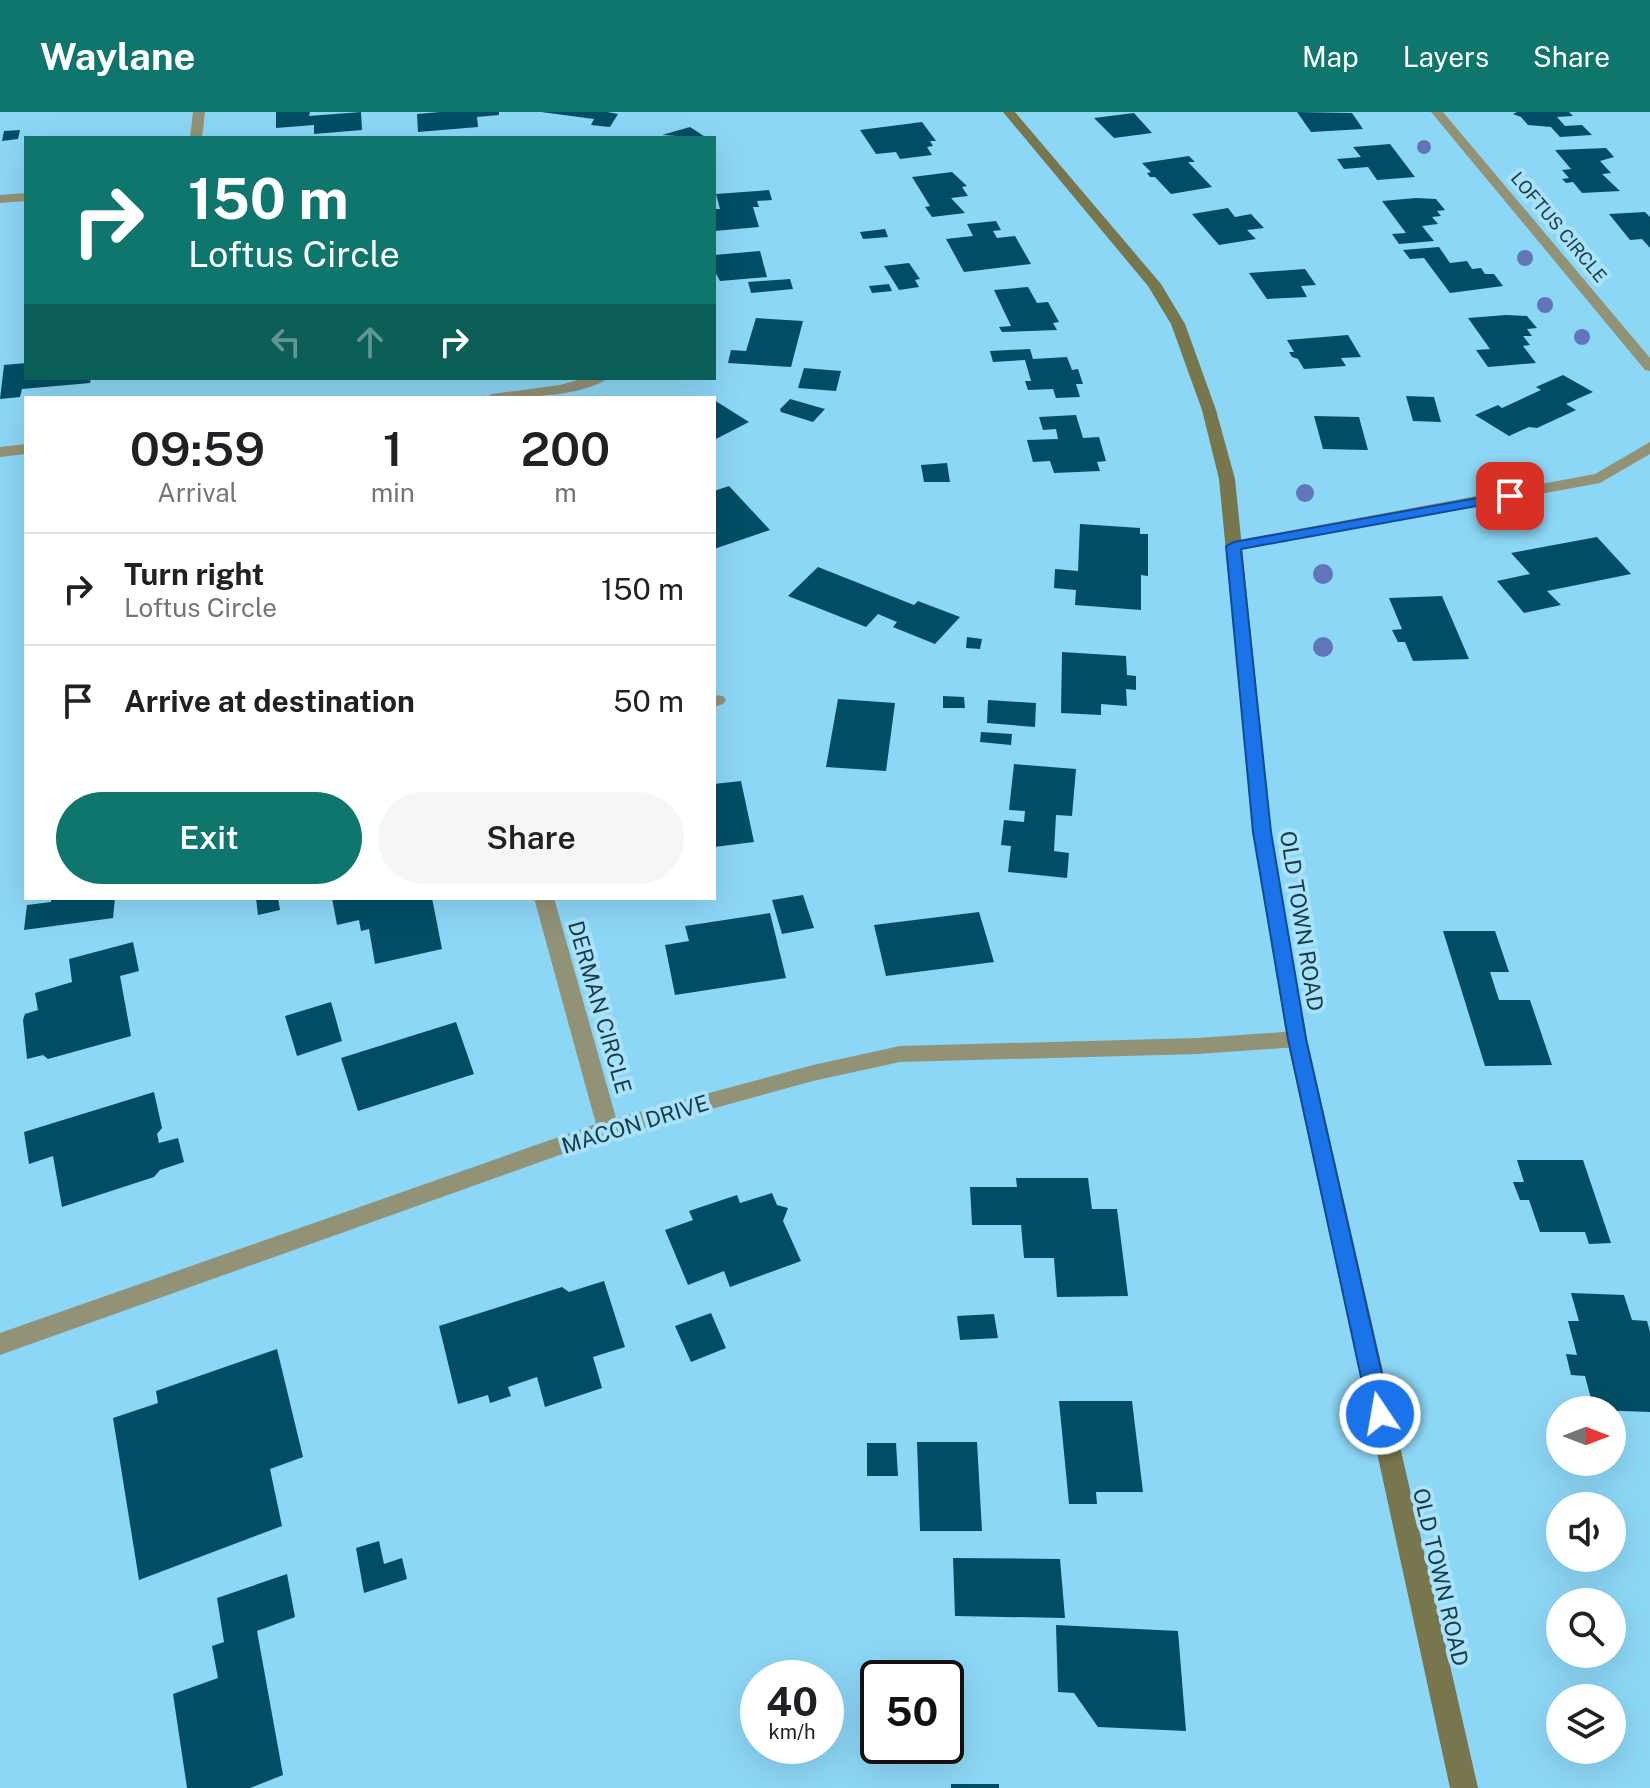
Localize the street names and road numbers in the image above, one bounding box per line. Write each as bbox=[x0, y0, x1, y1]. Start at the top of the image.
street label: LOFTUS CIRCLE bbox=[1507, 168, 1611, 286]
street label: OLD TOWN ROAD bbox=[1275, 829, 1329, 1013]
street label: DERMAN CIRCLE bbox=[563, 918, 637, 1096]
street label: MACON DRIVE bbox=[558, 1089, 712, 1159]
street label: OLD TOWN ROAD bbox=[1408, 1485, 1474, 1669]

